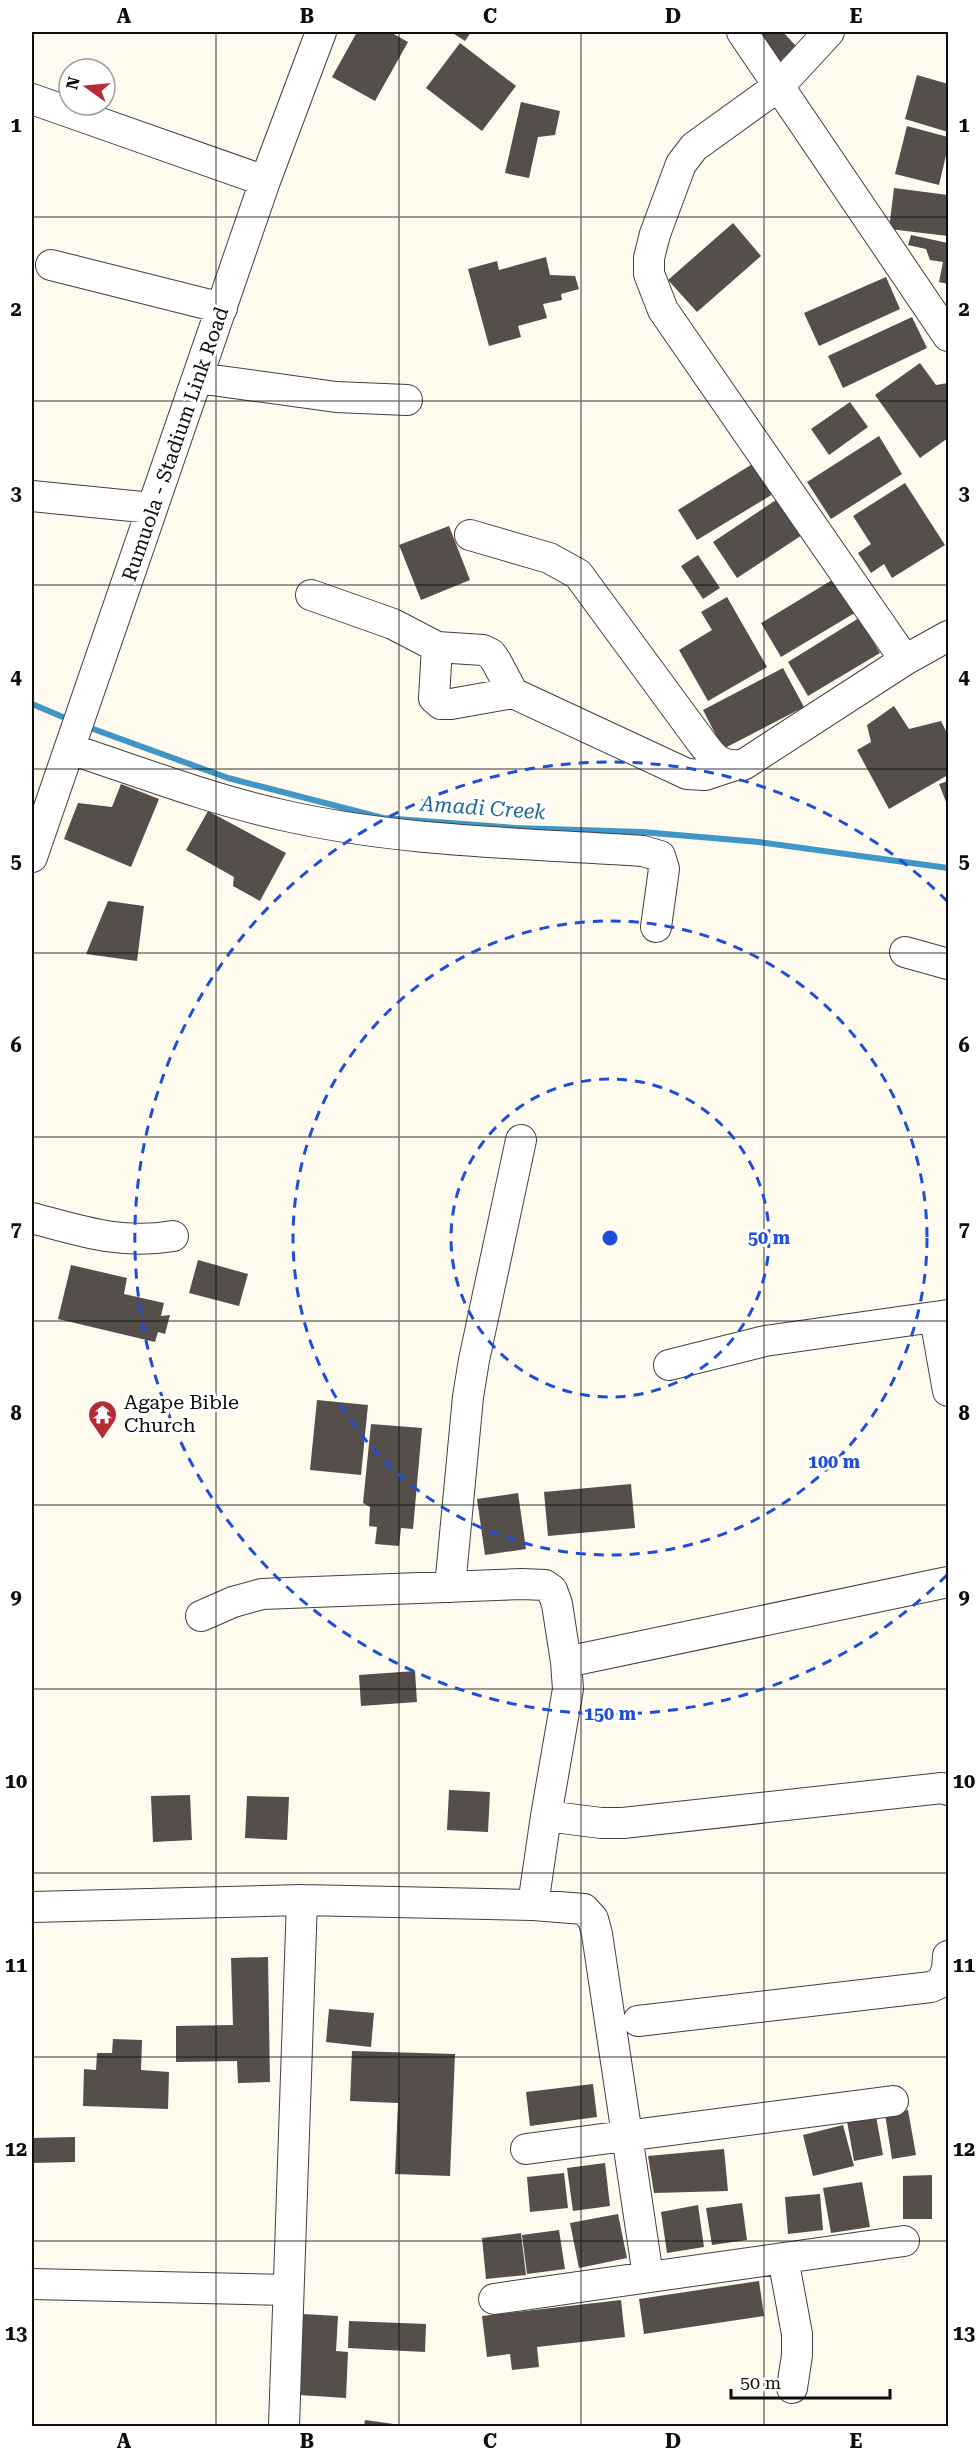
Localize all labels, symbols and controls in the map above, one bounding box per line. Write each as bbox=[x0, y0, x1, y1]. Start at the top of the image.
text: A bbox=[117, 4, 132, 28]
text: B bbox=[300, 4, 314, 28]
text: C bbox=[483, 4, 497, 28]
text: D bbox=[665, 4, 681, 28]
text: E bbox=[850, 4, 863, 28]
north arrow bbox=[57, 57, 117, 117]
text: N bbox=[62, 75, 84, 92]
text: 1 bbox=[10, 113, 22, 137]
text: 1 bbox=[958, 113, 970, 137]
text: 2 bbox=[10, 297, 22, 321]
text: 2 bbox=[958, 297, 970, 321]
street label: Rumuola - Stadium Link Road bbox=[117, 304, 233, 584]
text: 3 bbox=[10, 481, 22, 505]
text: 3 bbox=[958, 481, 970, 505]
text: 4 bbox=[10, 665, 22, 689]
text: 4 bbox=[958, 665, 970, 689]
water label: Amadi Creek bbox=[418, 792, 547, 824]
text: 5 bbox=[10, 849, 22, 873]
text: 5 bbox=[958, 849, 970, 873]
text: 6 bbox=[10, 1033, 22, 1057]
text: 6 bbox=[958, 1033, 970, 1057]
text: 7 bbox=[10, 1217, 22, 1241]
text: 7 bbox=[958, 1217, 970, 1241]
text: 50 m bbox=[748, 1227, 791, 1248]
centre of rings bbox=[600, 1228, 620, 1248]
place label: Agape Bible Church bbox=[124, 1390, 239, 1437]
temple icon: Agape Bible Church bbox=[87, 1398, 119, 1440]
text: 8 bbox=[10, 1401, 22, 1425]
text: 8 bbox=[958, 1401, 970, 1425]
text: 100 m bbox=[808, 1451, 861, 1472]
text: 9 bbox=[10, 1585, 22, 1609]
text: 9 bbox=[958, 1585, 970, 1609]
text: 150 m bbox=[584, 1703, 637, 1724]
text: 10 bbox=[5, 1769, 27, 1793]
text: 10 bbox=[953, 1769, 975, 1793]
text: 11 bbox=[5, 1953, 27, 1977]
text: 11 bbox=[953, 1953, 975, 1977]
text: 12 bbox=[5, 2137, 27, 2161]
text: 12 bbox=[953, 2137, 975, 2161]
text: 13 bbox=[5, 2321, 27, 2345]
text: 13 bbox=[953, 2321, 975, 2345]
scale bar bbox=[731, 2362, 890, 2400]
text: 50 m bbox=[740, 2372, 781, 2393]
text: A bbox=[117, 2429, 132, 2453]
text: B bbox=[300, 2429, 314, 2453]
text: C bbox=[483, 2429, 497, 2453]
text: D bbox=[665, 2429, 681, 2453]
text: E bbox=[850, 2429, 863, 2453]

